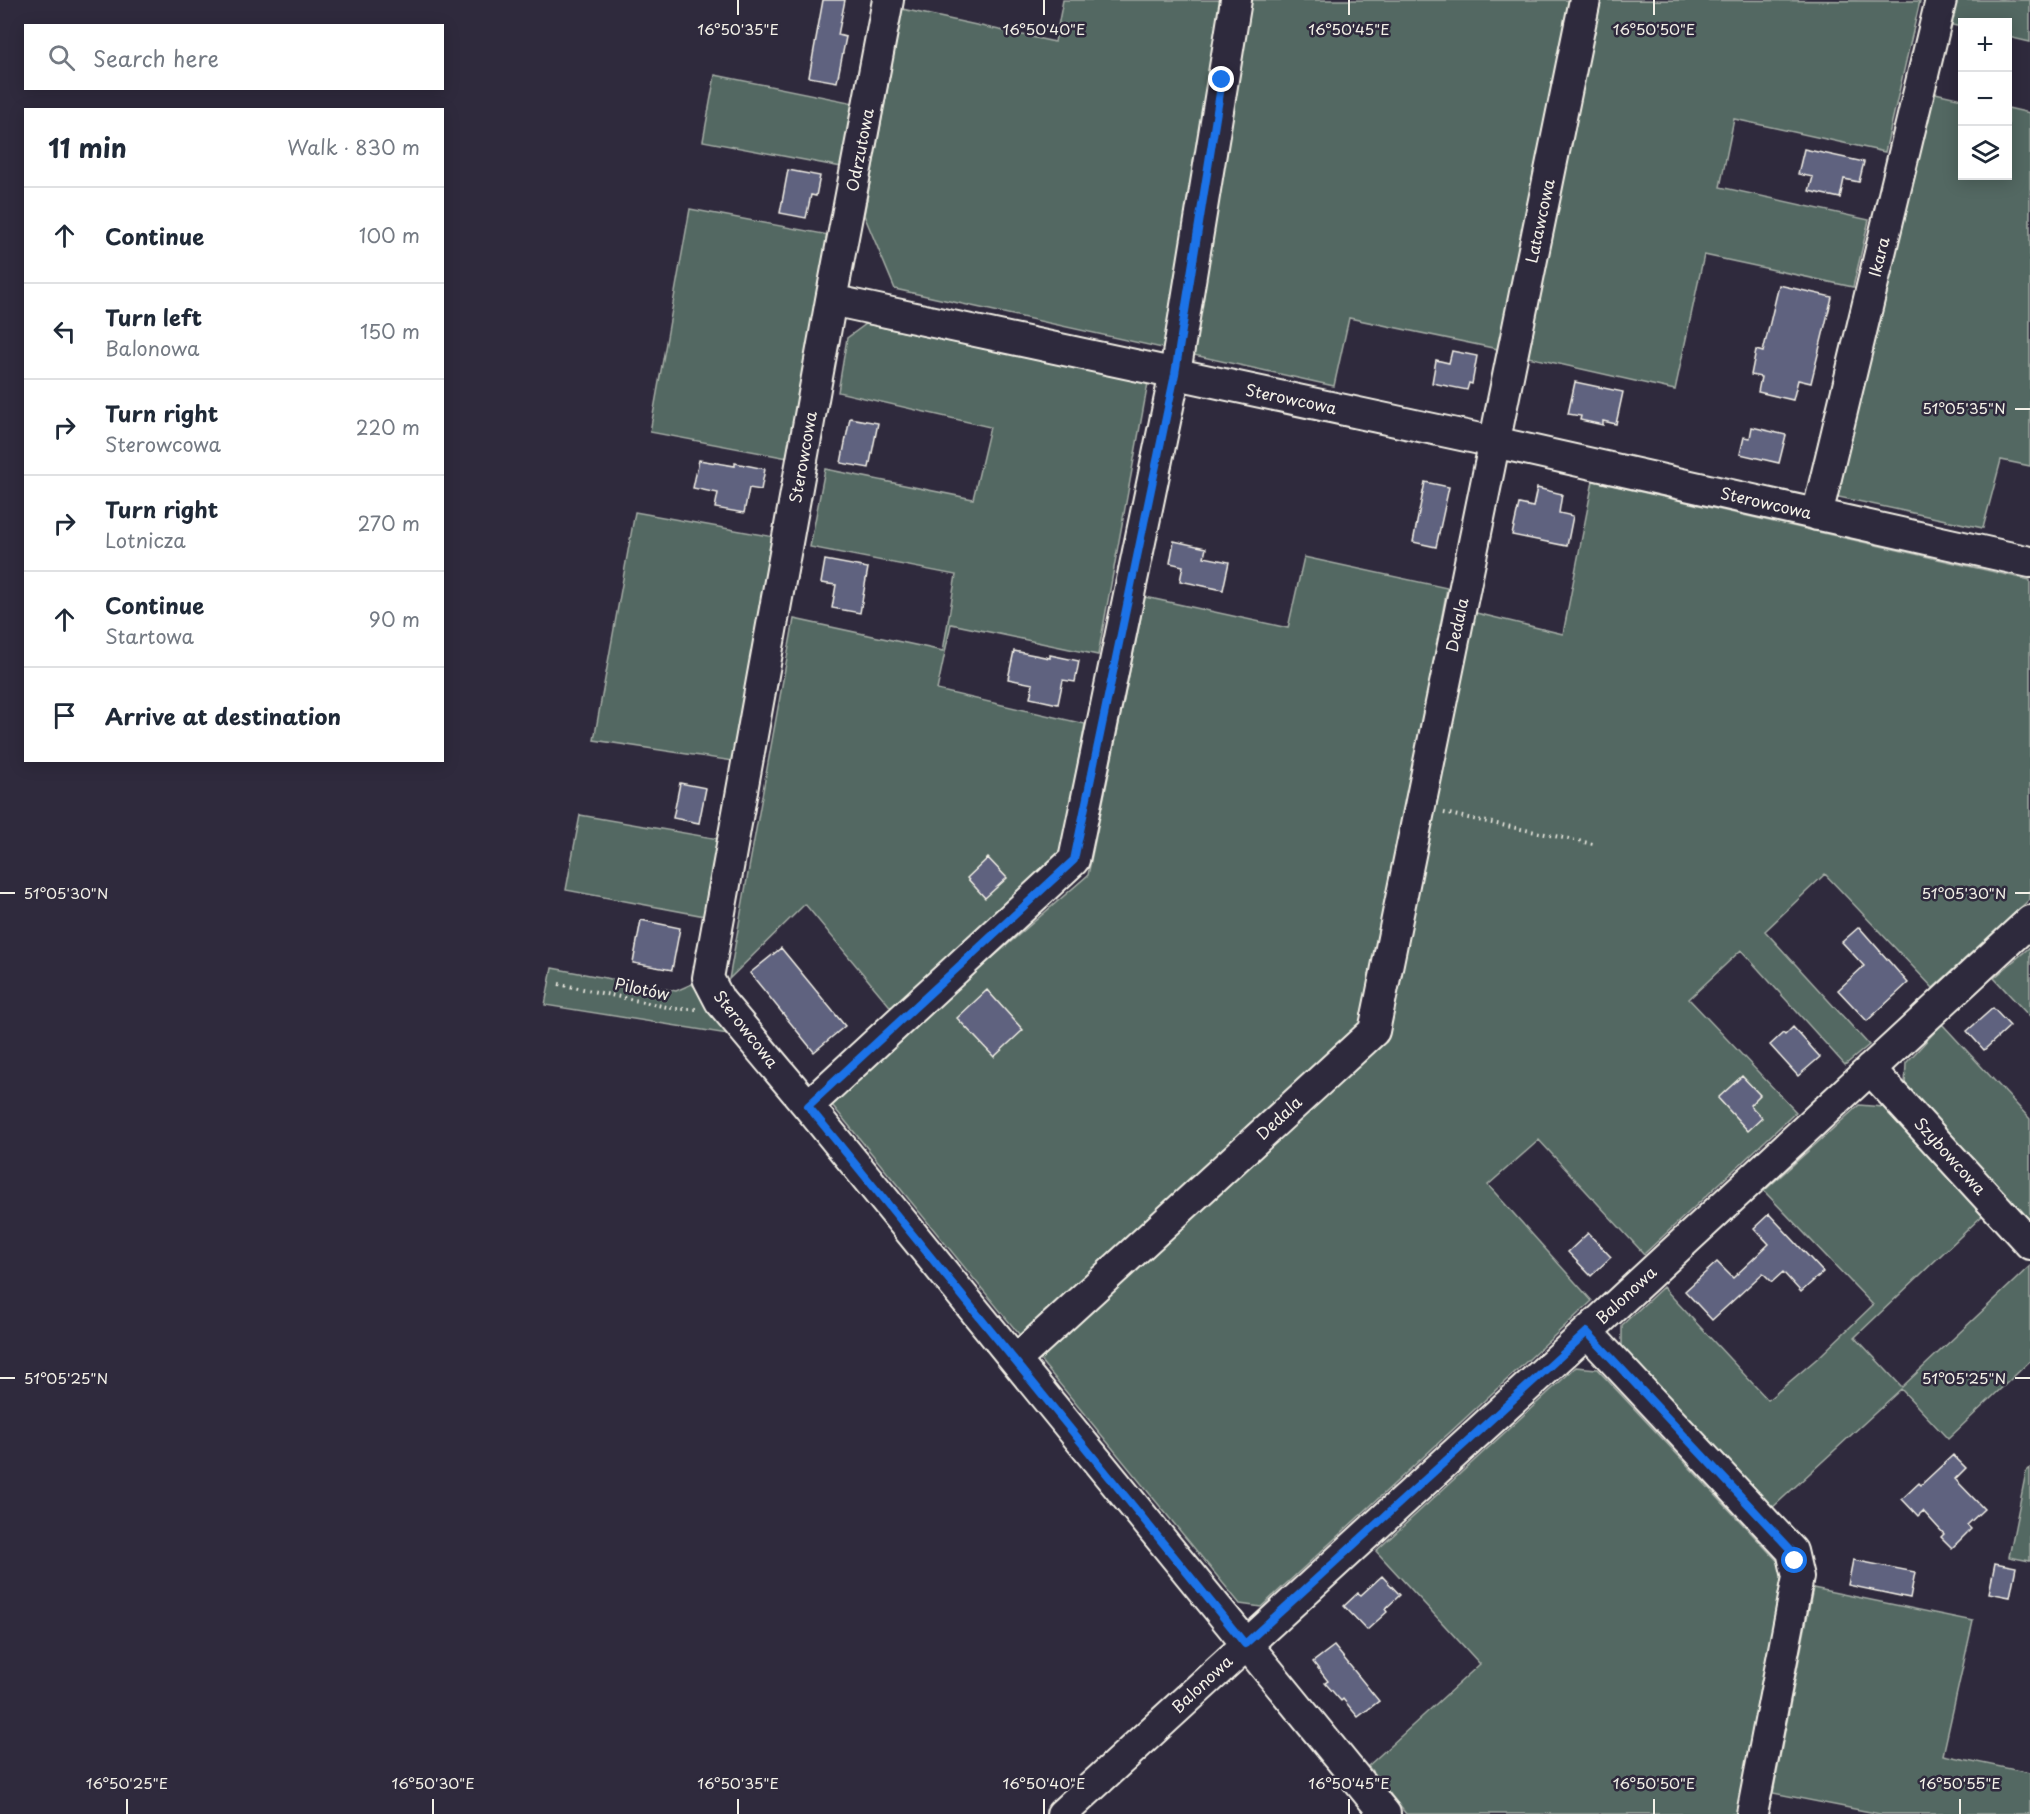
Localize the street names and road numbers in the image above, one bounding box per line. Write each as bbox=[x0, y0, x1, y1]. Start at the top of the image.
street label: Odrzutowa bbox=[839, 106, 879, 193]
street label: Latawcowa bbox=[1518, 176, 1560, 265]
street label: Ikara bbox=[1861, 234, 1895, 279]
street label: Sterowcowa bbox=[1243, 377, 1339, 419]
street label: Sterowcowa bbox=[782, 409, 822, 505]
street label: Sterowcowa bbox=[1718, 480, 1814, 524]
street label: Dedala bbox=[1439, 596, 1473, 654]
street label: Pilotów bbox=[613, 971, 672, 1006]
street label: Sterowcowa bbox=[709, 984, 785, 1072]
street label: Dedala bbox=[1250, 1090, 1306, 1145]
street label: Szybowcowa bbox=[1909, 1111, 1992, 1200]
street label: Balonowa bbox=[1589, 1260, 1661, 1329]
street label: Balonowa bbox=[1165, 1649, 1237, 1718]

